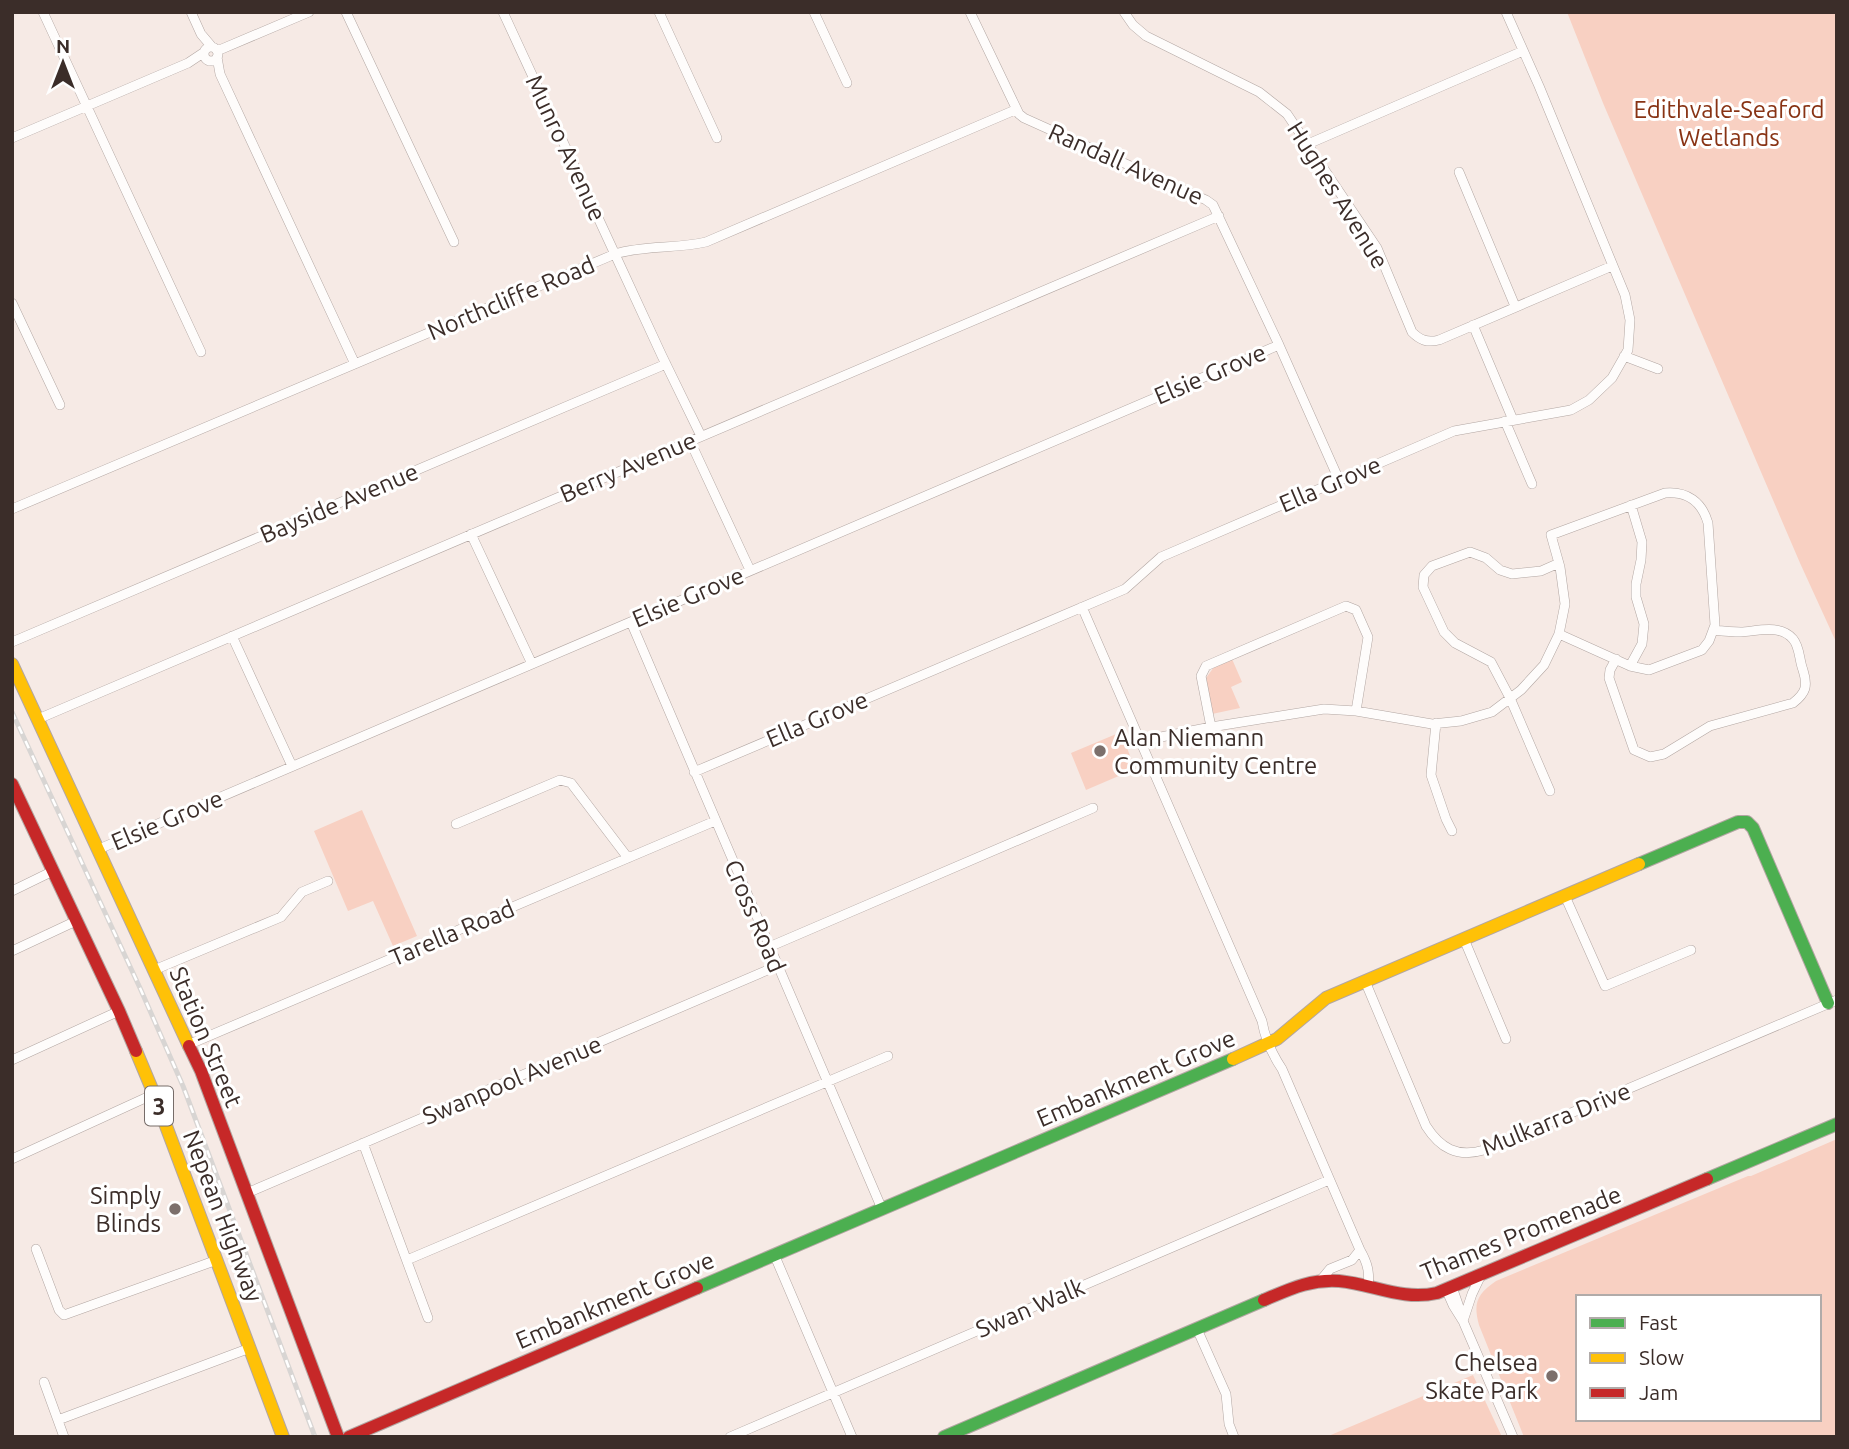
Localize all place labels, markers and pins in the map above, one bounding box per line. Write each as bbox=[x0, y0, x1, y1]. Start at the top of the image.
place label: Alan Niemann Community Centre bbox=[1114, 724, 1317, 779]
marker: Alan Niemann Community Centre bbox=[1092, 743, 1108, 759]
place label: Simply Blinds bbox=[90, 1182, 161, 1237]
marker: Simply Blinds bbox=[167, 1201, 183, 1217]
place label: Chelsea Skate Park bbox=[1425, 1349, 1538, 1404]
marker: Chelsea Skate Park bbox=[1544, 1368, 1560, 1384]

